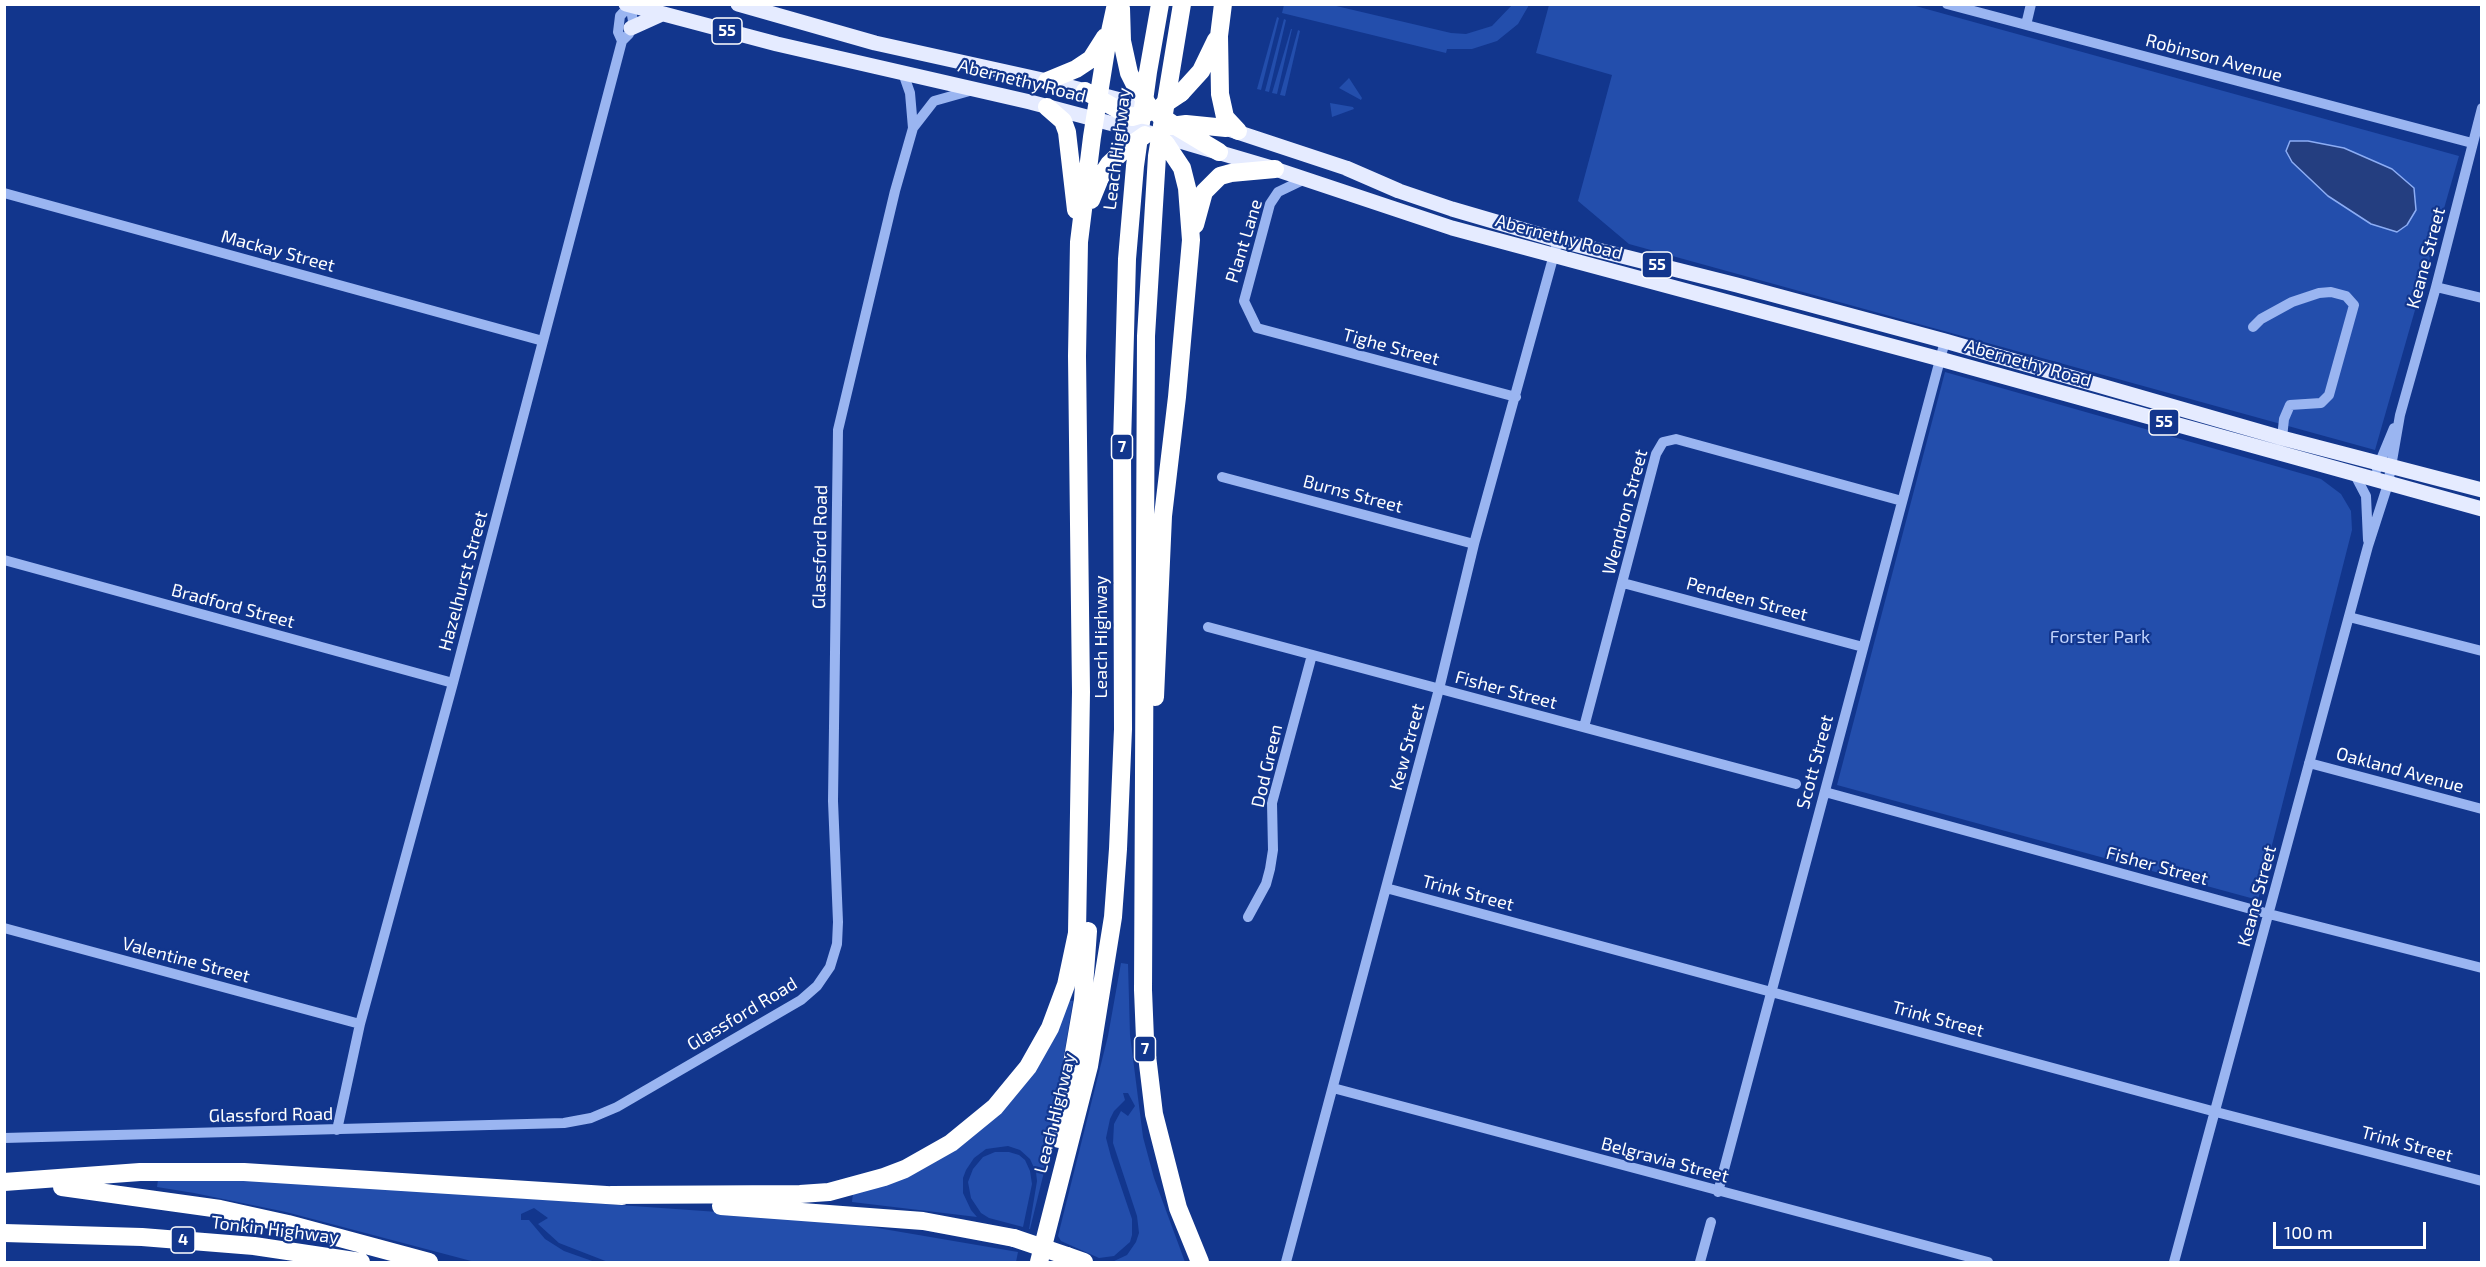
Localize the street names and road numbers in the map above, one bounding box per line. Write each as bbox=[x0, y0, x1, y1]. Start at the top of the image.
road number: 55 bbox=[712, 18, 742, 44]
street label: Robinson Avenue bbox=[2143, 29, 2285, 87]
street label: Abernethy Road bbox=[956, 55, 1088, 107]
street label: Leach Highway bbox=[1099, 87, 1135, 211]
street label: Plant Lane bbox=[1221, 197, 1267, 285]
street label: Keane Street bbox=[2402, 205, 2450, 311]
street label: Abernethy Road bbox=[1493, 210, 1625, 264]
street label: Mackay Street bbox=[219, 225, 337, 277]
road number: 55 bbox=[1642, 252, 1672, 278]
street label: Tighe Street bbox=[1340, 324, 1442, 370]
street label: Abernethy Road bbox=[1962, 335, 2094, 391]
road number: 55 bbox=[2149, 409, 2179, 435]
road number: 7 bbox=[1112, 434, 1132, 460]
street label: Wendron Street bbox=[1598, 447, 1652, 577]
street label: Burns Street bbox=[1301, 470, 1405, 518]
street label: Glassford Road bbox=[808, 485, 832, 609]
street label: Hazelhurst Street bbox=[434, 509, 492, 653]
street label: Pendeen Street bbox=[1684, 572, 1810, 626]
street label: Leach Highway bbox=[1090, 575, 1112, 699]
street label: Bradford Street bbox=[169, 579, 297, 633]
street label: Fisher Street bbox=[1453, 666, 1559, 714]
street label: Kew Street bbox=[1385, 701, 1429, 793]
street label: Scott Street bbox=[1792, 712, 1838, 812]
street label: Dod Green bbox=[1247, 722, 1287, 810]
street label: Oakland Avenue bbox=[2334, 743, 2466, 797]
street label: Fisher Street bbox=[2104, 842, 2210, 890]
street label: Keane Street bbox=[2233, 843, 2281, 949]
street label: Trink Street bbox=[1420, 870, 1516, 916]
street label: Valentine Street bbox=[120, 933, 252, 987]
street label: Glassford Road bbox=[683, 973, 801, 1055]
street label: Trink Street bbox=[1890, 996, 1986, 1042]
road number: 7 bbox=[1134, 1036, 1156, 1062]
street label: Leach Highway bbox=[1030, 1051, 1080, 1175]
street label: Glassford Road bbox=[209, 1103, 333, 1127]
street label: Trink Street bbox=[2359, 1121, 2455, 1167]
street label: Belgravia Street bbox=[1599, 1133, 1731, 1187]
street label: Tonkin Highway bbox=[210, 1211, 340, 1249]
road number: 4 bbox=[171, 1227, 195, 1253]

